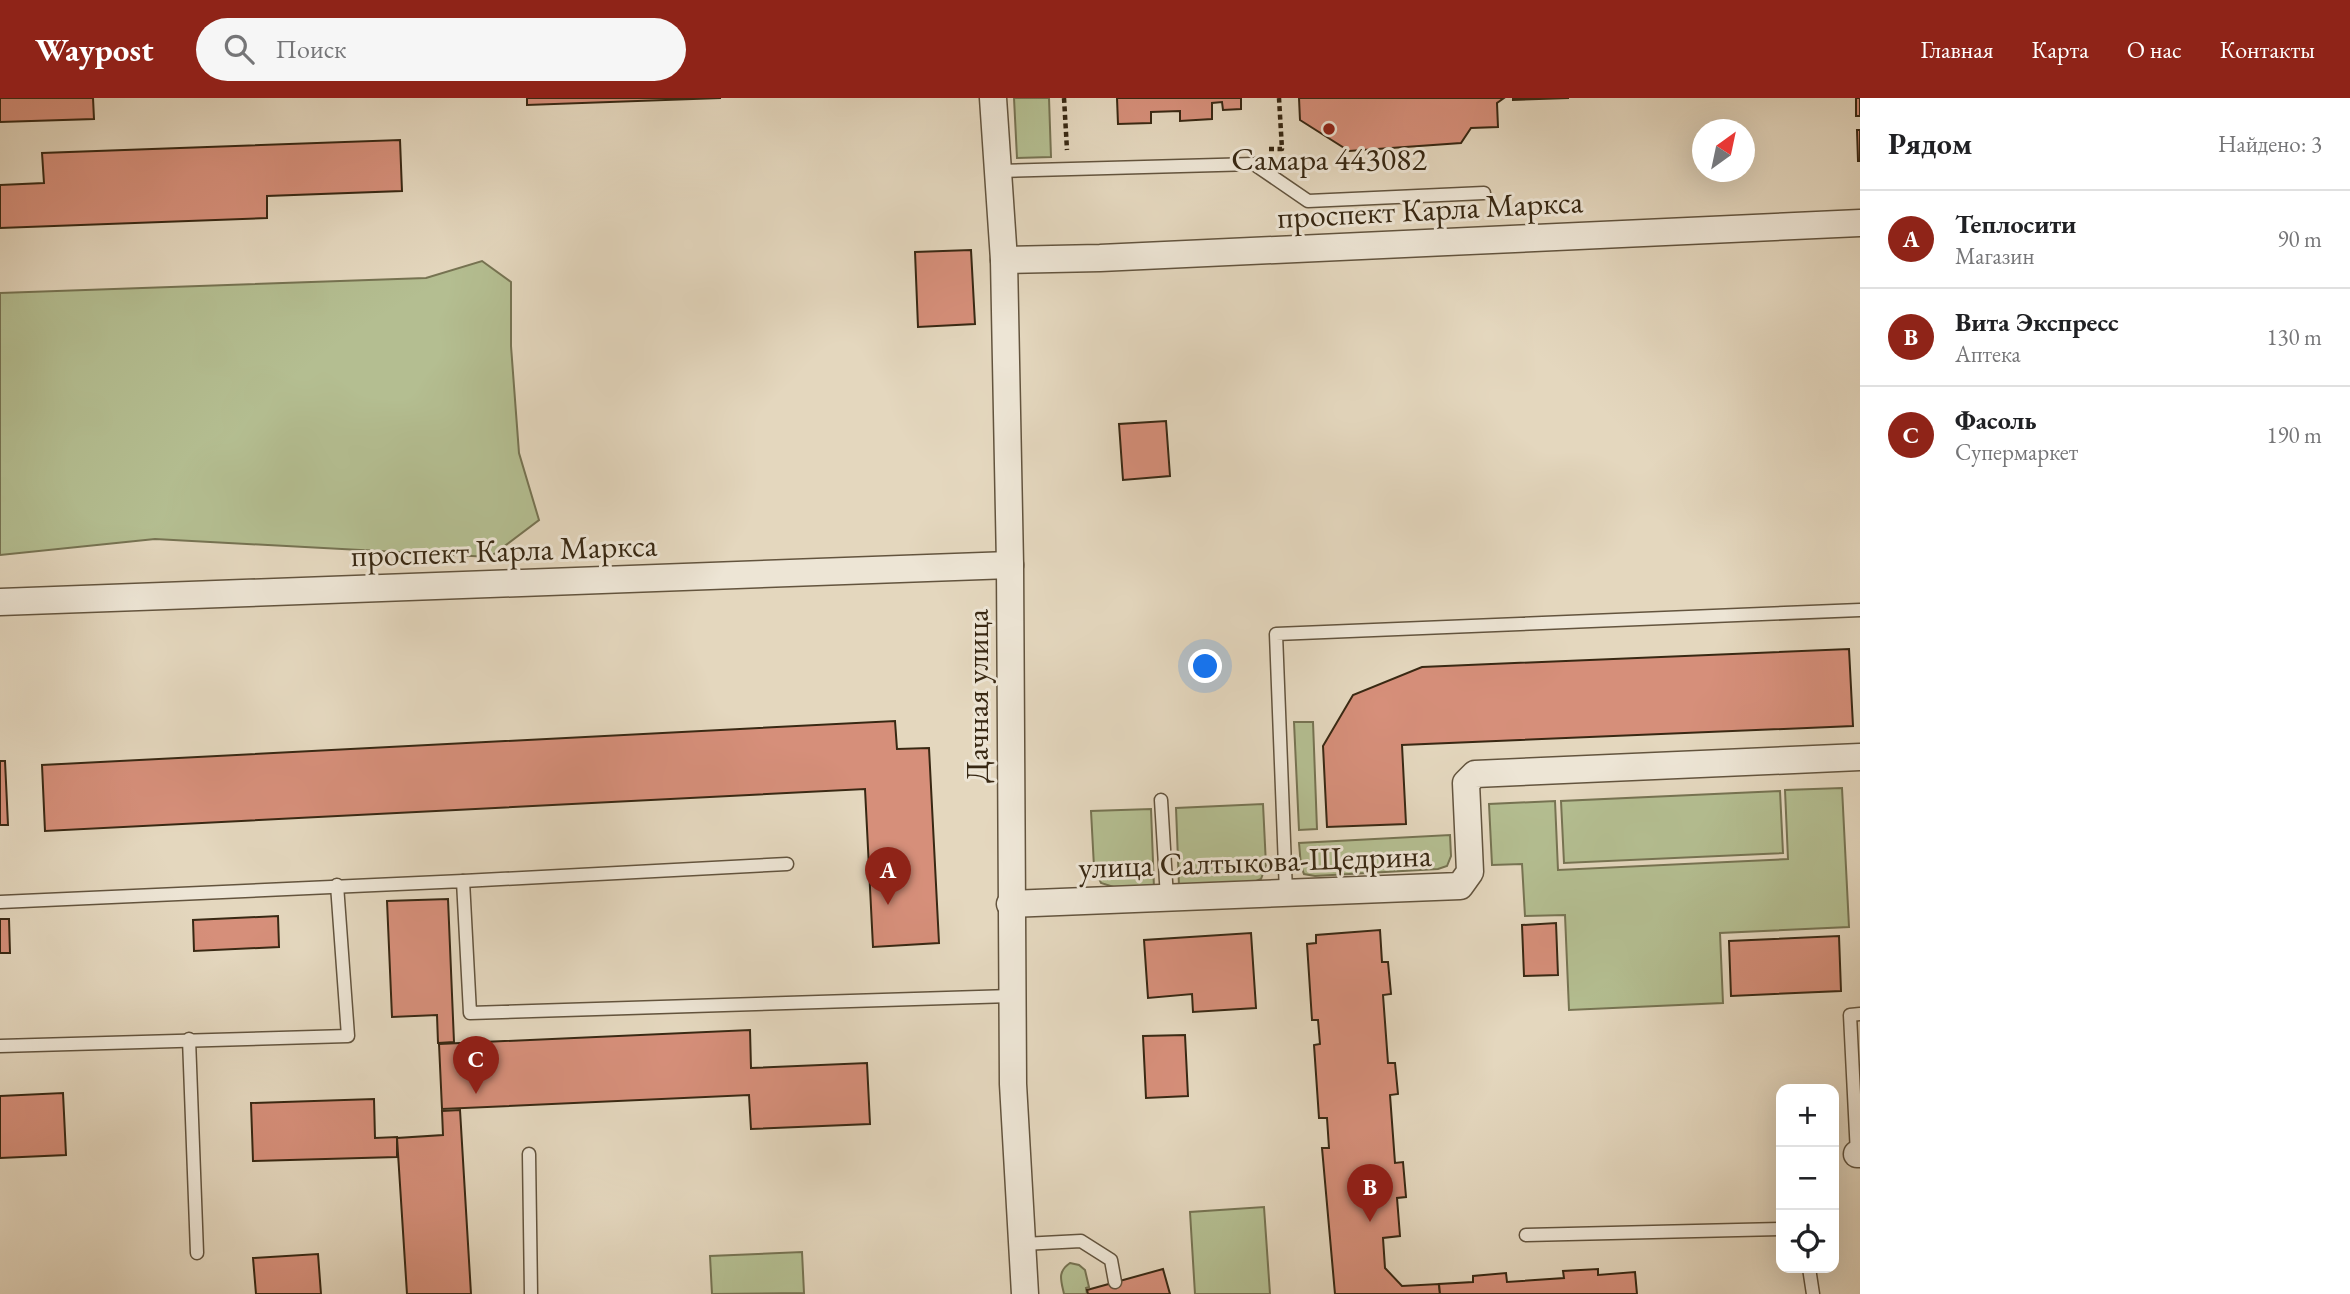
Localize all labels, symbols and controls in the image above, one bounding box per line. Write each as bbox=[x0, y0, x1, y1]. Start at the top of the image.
search box bbox=[196, 18, 686, 81]
text: Waypost bbox=[35, 28, 154, 71]
icon: search bbox=[220, 30, 258, 68]
text: Поиск bbox=[276, 32, 346, 66]
text: Главная bbox=[1920, 34, 1994, 65]
text: Карта bbox=[2032, 34, 2089, 65]
text: О нас bbox=[2127, 34, 2182, 65]
text: Контакты bbox=[2220, 34, 2315, 65]
north arrow bbox=[1692, 119, 1755, 182]
marker: Самара 443082 bbox=[1321, 121, 1337, 137]
text: Рядом bbox=[1888, 124, 1972, 163]
text: Найдено: 3 bbox=[2218, 129, 2322, 159]
place label: Самара 443082 bbox=[1231, 138, 1427, 180]
street label: проспект Карла Маркса bbox=[1276, 180, 1584, 238]
text: Теплосити bbox=[1955, 207, 2076, 241]
text: A bbox=[1903, 224, 1919, 254]
text: 90 m bbox=[2277, 224, 2322, 254]
text: Магазин bbox=[1955, 241, 2034, 271]
text: Вита Экспресс bbox=[1955, 305, 2119, 339]
text: B bbox=[1904, 322, 1918, 352]
text: 130 m bbox=[2266, 322, 2322, 352]
text: Аптека bbox=[1955, 339, 2021, 369]
text: Фасоль bbox=[1955, 403, 2037, 437]
text: C bbox=[1903, 420, 1919, 450]
text: 190 m bbox=[2266, 420, 2322, 450]
text: Супермаркет bbox=[1955, 437, 2078, 467]
street label: проспект Карла Маркса bbox=[350, 524, 658, 576]
street label: Дачная улица bbox=[956, 609, 998, 783]
your location bbox=[1188, 649, 1222, 683]
street label: улица Салтыкова-Щедрина bbox=[1078, 834, 1433, 888]
pin: A bbox=[865, 847, 911, 905]
pin: C bbox=[453, 1036, 499, 1094]
map controls bbox=[1776, 1084, 1839, 1273]
button: + bbox=[1776, 1084, 1839, 1147]
button: − bbox=[1776, 1147, 1839, 1210]
pin: B bbox=[1347, 1164, 1393, 1222]
button: locate bbox=[1776, 1210, 1839, 1273]

